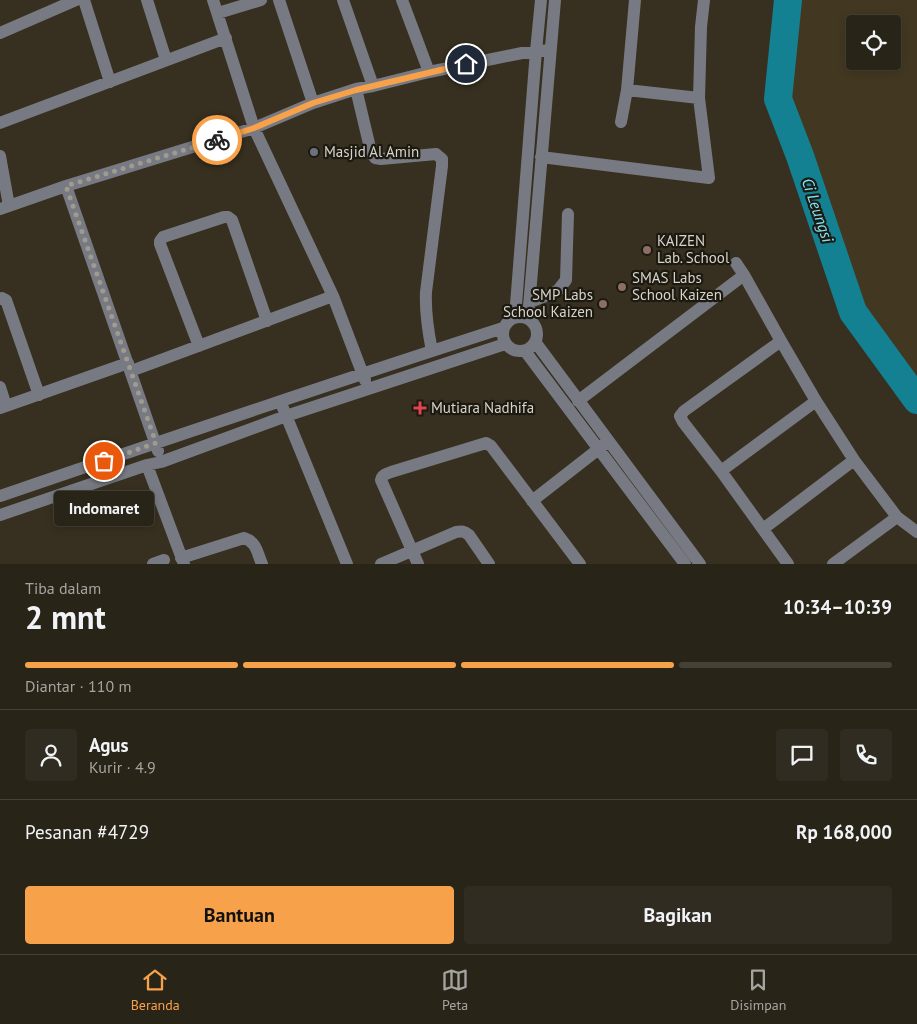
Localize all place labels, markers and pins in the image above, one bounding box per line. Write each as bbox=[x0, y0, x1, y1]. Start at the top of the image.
pin bbox=[445, 43, 487, 85]
place label: Masjid Al Amin bbox=[324, 142, 419, 161]
marker: Masjid Al Amin bbox=[308, 146, 320, 158]
place label: KAIZEN Lab. School bbox=[657, 231, 730, 267]
marker: KAIZEN Lab. School bbox=[641, 244, 653, 256]
place label: SMAS Labs School Kaizen bbox=[632, 268, 722, 304]
marker: SMAS Labs School Kaizen bbox=[616, 281, 628, 293]
place label: SMP Labs School Kaizen bbox=[503, 285, 593, 321]
marker: SMP Labs School Kaizen bbox=[597, 298, 609, 310]
place label: Mutiara Nadhifa bbox=[431, 398, 534, 417]
marker: Mutiara Nadhifa bbox=[413, 401, 427, 415]
pin bbox=[83, 440, 125, 482]
callout: Indomaret bbox=[54, 491, 154, 526]

